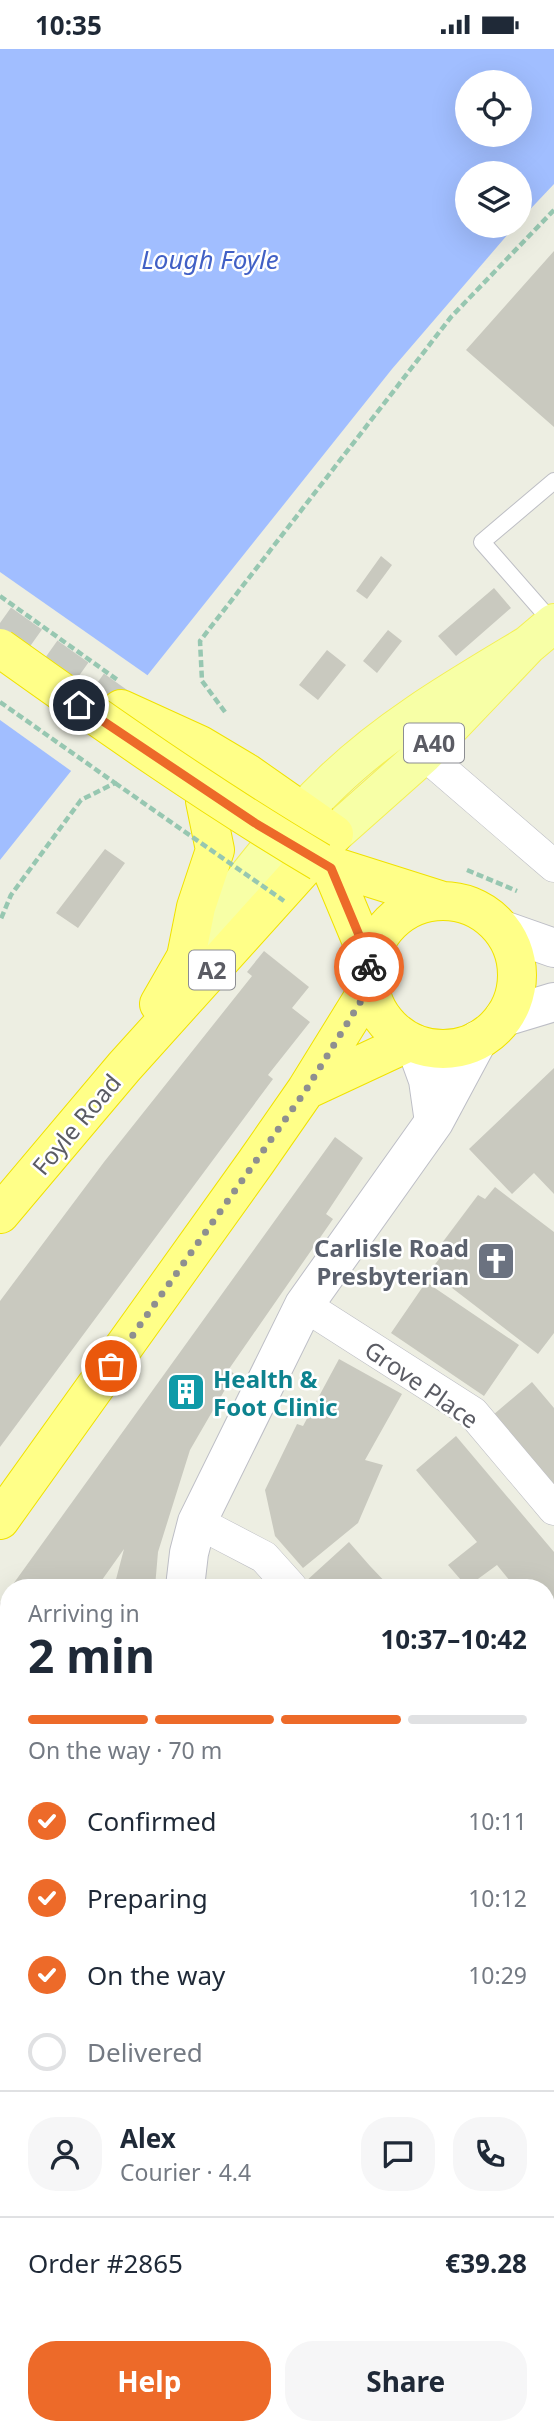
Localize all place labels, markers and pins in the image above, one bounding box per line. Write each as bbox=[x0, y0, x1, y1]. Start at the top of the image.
pin bbox=[49, 675, 109, 735]
place label: Carlisle Road Presbyterian bbox=[314, 1231, 469, 1292]
church icon: Carlisle Road Presbyterian bbox=[475, 1240, 517, 1282]
pin bbox=[81, 1336, 141, 1396]
place label: Health & Foot Clinic bbox=[213, 1362, 338, 1423]
building icon: Health & Foot Clinic bbox=[165, 1371, 207, 1413]

